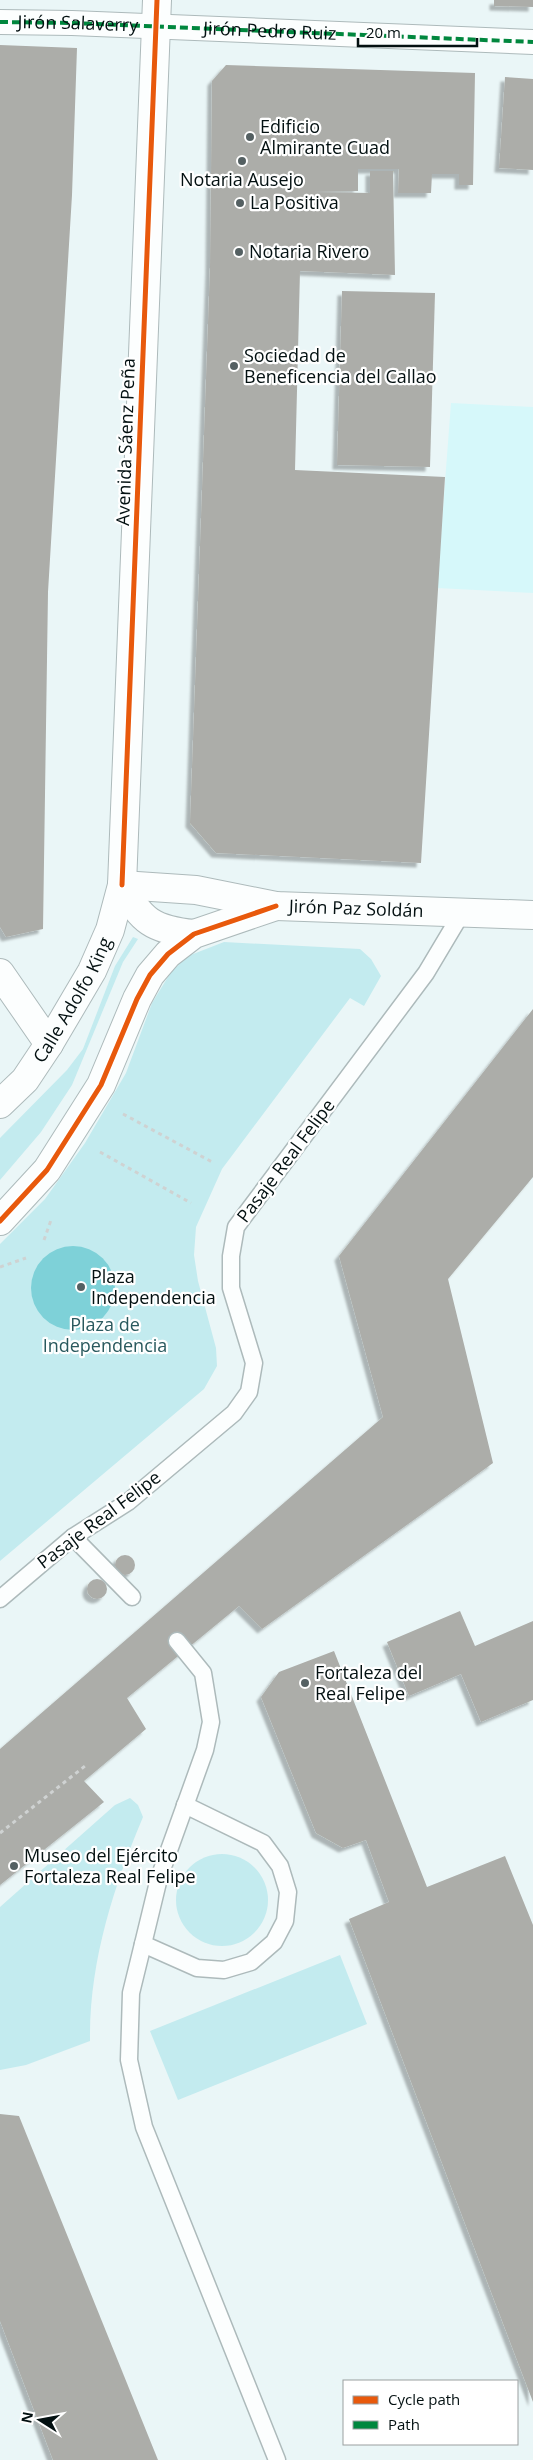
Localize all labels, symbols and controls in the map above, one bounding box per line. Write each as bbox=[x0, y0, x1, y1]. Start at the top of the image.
street label: Jirón Salaverry bbox=[16, 9, 140, 37]
street label: Jirón Pedro Ruiz bbox=[201, 15, 337, 45]
scale bar bbox=[358, 15, 477, 47]
text: 20 m bbox=[366, 22, 401, 42]
place label: Edificio Almirante Cuad bbox=[260, 114, 390, 159]
marker: Edificio Almirante Cuad bbox=[244, 131, 256, 143]
marker: Notaria Ausejo bbox=[236, 155, 248, 167]
place label: Notaria Ausejo bbox=[180, 167, 304, 191]
place label: La Positiva bbox=[250, 190, 339, 214]
marker: La Positiva bbox=[234, 197, 246, 209]
place label: Notaria Rivero bbox=[249, 239, 369, 263]
marker: Notaria Rivero bbox=[233, 246, 245, 258]
place label: Sociedad de Beneficencia del Callao bbox=[244, 343, 437, 388]
street label: Avenida Sáenz Peña bbox=[110, 358, 140, 526]
marker: Sociedad de Beneficencia del Callao bbox=[228, 360, 240, 372]
street label: Jirón Paz Soldán bbox=[287, 893, 424, 922]
street label: Calle Adolfo King bbox=[27, 933, 117, 1067]
street label: Pasaje Real Felipe bbox=[231, 1094, 340, 1227]
place label: Plaza Independencia bbox=[91, 1264, 216, 1309]
marker: Plaza Independencia bbox=[75, 1281, 87, 1293]
park label: Plaza de Independencia bbox=[43, 1312, 167, 1357]
street label: Pasaje Real Felipe bbox=[32, 1465, 165, 1574]
place label: Fortaleza del Real Felipe bbox=[315, 1660, 422, 1705]
marker: Fortaleza del Real Felipe bbox=[299, 1677, 311, 1689]
place label: Museo del Ejército Fortaleza Real Felipe bbox=[24, 1843, 196, 1888]
marker: Museo del Ejército Fortaleza Real Felipe bbox=[8, 1860, 20, 1872]
legend bbox=[343, 2380, 518, 2445]
text: Cycle path bbox=[388, 2389, 460, 2409]
north arrow bbox=[15, 2395, 65, 2445]
text: N bbox=[16, 2410, 37, 2425]
text: Path bbox=[388, 2414, 420, 2434]

